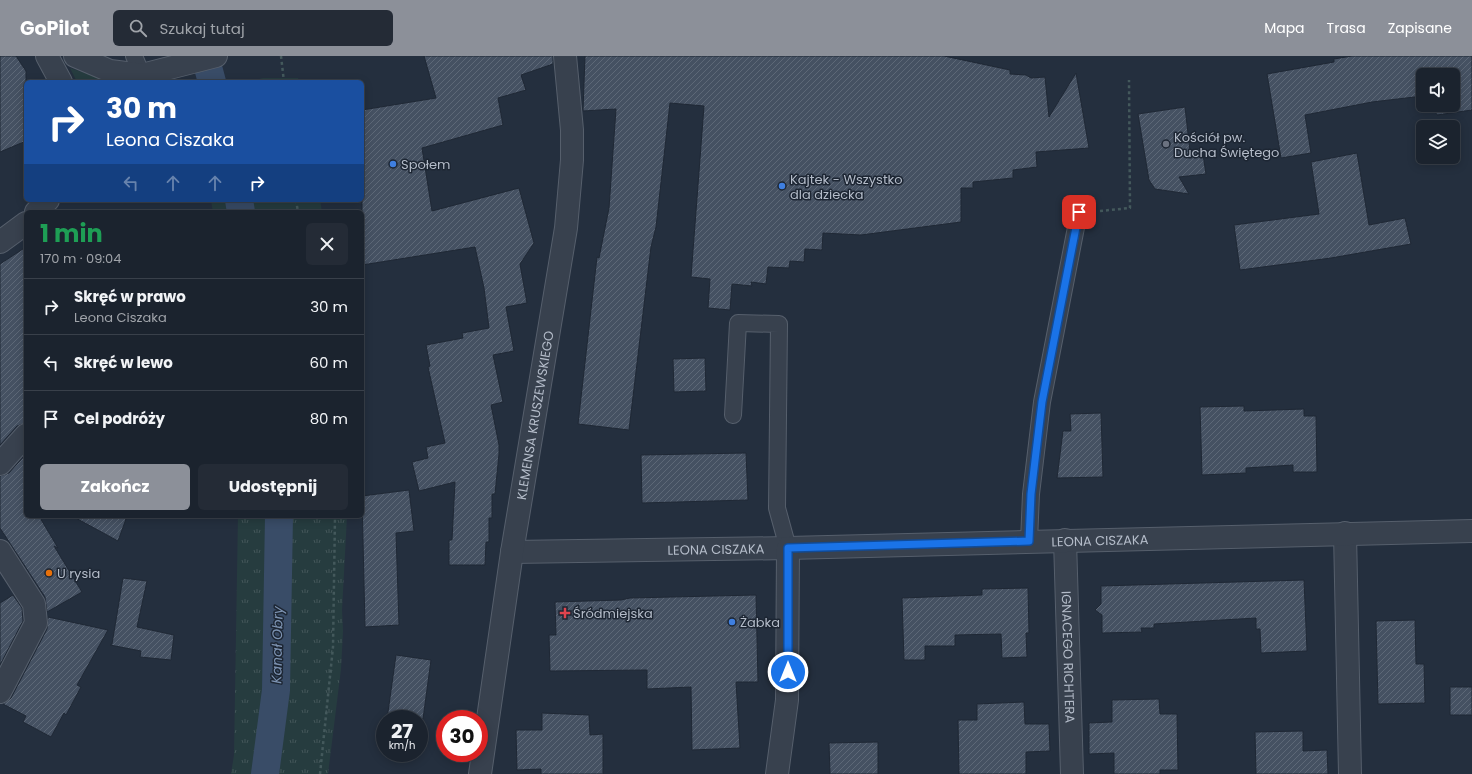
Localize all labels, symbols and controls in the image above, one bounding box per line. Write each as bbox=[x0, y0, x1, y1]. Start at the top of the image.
search box bbox=[113, 10, 393, 46]
text: GoPilot bbox=[20, 15, 89, 42]
icon: search bbox=[127, 17, 149, 39]
text: Szukaj tutaj bbox=[159, 18, 245, 39]
text: Mapa bbox=[1264, 18, 1305, 38]
text: Trasa bbox=[1327, 18, 1366, 38]
text: Zapisane bbox=[1388, 18, 1452, 38]
map controls bbox=[1416, 68, 1460, 164]
button: sound bbox=[1416, 68, 1460, 112]
text: 30 m bbox=[106, 89, 177, 128]
icon: right bbox=[40, 96, 92, 148]
button: layers bbox=[1416, 120, 1460, 164]
text: Leona Ciszaka bbox=[106, 127, 234, 152]
place label: Kościół pw. Ducha Świętego bbox=[1174, 128, 1279, 162]
marker: Kościół pw. Ducha Świętego bbox=[1161, 139, 1171, 149]
place label: Społem bbox=[401, 155, 450, 174]
marker: Społem bbox=[388, 159, 398, 169]
place label: Kajtek - Wszystko dla dziecka bbox=[790, 170, 903, 204]
icon: left bbox=[120, 172, 142, 194]
icon: ahead bbox=[162, 172, 184, 194]
icon: ahead bbox=[204, 172, 226, 194]
icon: right bbox=[246, 172, 268, 194]
marker: Kajtek - Wszystko dla dziecka bbox=[777, 181, 787, 191]
pin bbox=[1062, 195, 1096, 229]
icon: arrive bbox=[1068, 201, 1090, 223]
text: 1 min bbox=[40, 217, 103, 250]
button: close bbox=[306, 223, 348, 265]
text: 170 m · 09:04 bbox=[40, 249, 121, 268]
text: Skręć w prawo bbox=[74, 286, 186, 307]
icon: right bbox=[40, 296, 62, 318]
text: 30 m bbox=[310, 296, 348, 317]
text: Leona Ciszaka bbox=[74, 308, 167, 327]
street label: KLEMENSA KRUSZEWSKIEGO bbox=[512, 329, 559, 501]
icon: left bbox=[40, 352, 62, 374]
text: Skręć w lewo bbox=[74, 352, 173, 373]
text: 60 m bbox=[310, 352, 348, 373]
icon: arrive bbox=[40, 408, 62, 430]
text: Cel podróży bbox=[74, 408, 165, 429]
text: 80 m bbox=[310, 408, 348, 429]
button: Zakończ bbox=[40, 464, 190, 510]
button: Udostępnij bbox=[198, 464, 348, 510]
street label: LEONA CISZAKA bbox=[1051, 530, 1149, 551]
street label: LEONA CISZAKA bbox=[667, 539, 765, 560]
place label: U rysia bbox=[57, 564, 100, 583]
marker: U rysia bbox=[44, 568, 54, 578]
street label: IGNACEGO RICHTERA bbox=[1057, 591, 1079, 724]
place label: Śródmiejska bbox=[573, 604, 653, 623]
water label: Kanał Obry bbox=[266, 605, 288, 684]
marker: Śródmiejska bbox=[560, 608, 570, 618]
place label: Żabka bbox=[740, 613, 780, 632]
marker: Żabka bbox=[727, 617, 737, 627]
position arrow bbox=[767, 651, 809, 693]
speed limit sign: 30 bbox=[436, 710, 488, 762]
text: 27 bbox=[391, 717, 413, 745]
text: km/h bbox=[389, 738, 415, 753]

